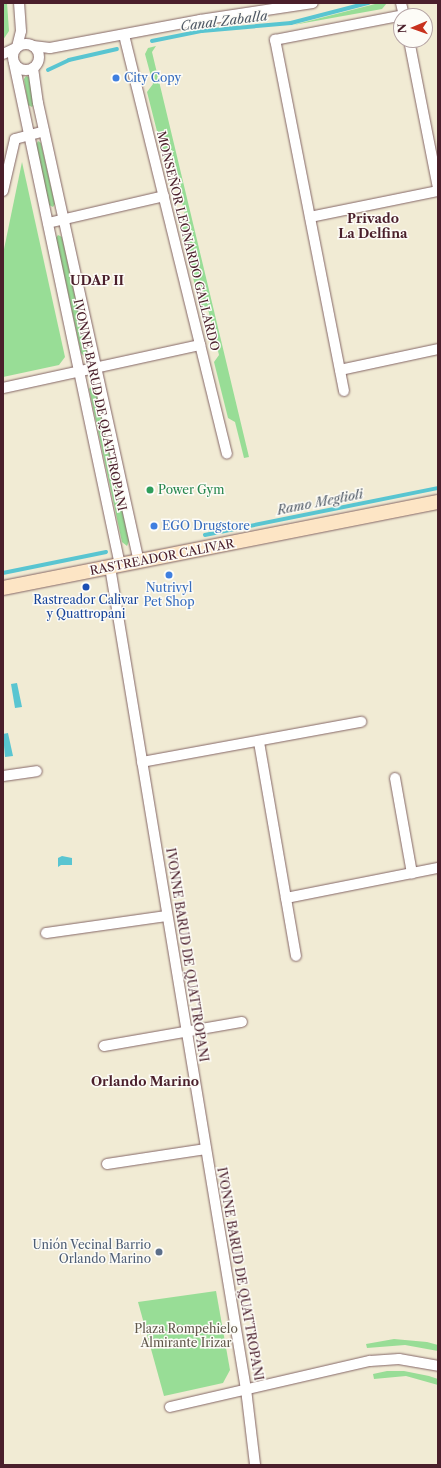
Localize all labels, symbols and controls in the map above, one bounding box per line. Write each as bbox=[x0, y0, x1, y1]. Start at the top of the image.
water label: Canal Zaballa bbox=[179, 8, 269, 34]
north arrow bbox=[393, 8, 433, 48]
text: N bbox=[395, 23, 409, 33]
place label: City Copy bbox=[124, 71, 181, 85]
marker: City Copy bbox=[111, 73, 121, 83]
street label: MONSEÑOR LEONARDO GALLARDO bbox=[154, 129, 222, 353]
district label: Privado La Delfina bbox=[338, 211, 408, 242]
district label: UDAP II bbox=[70, 272, 124, 288]
street label: IVONNE BARUD DE QUATTROPANI bbox=[70, 298, 130, 512]
place label: Power Gym bbox=[158, 483, 225, 497]
marker: Power Gym bbox=[145, 485, 155, 495]
water label: Ramo Meglioli bbox=[276, 486, 364, 518]
place label: EGO Drugstore bbox=[162, 519, 250, 533]
marker: EGO Drugstore bbox=[149, 521, 159, 531]
street label: RASTREADOR CALIVAR bbox=[88, 536, 236, 578]
marker: Nutrivyl Pet Shop bbox=[164, 570, 174, 580]
place label: Nutrivyl Pet Shop bbox=[143, 581, 195, 609]
marker: Rastreador Calivar y Quattropani bbox=[81, 582, 91, 592]
place label: Rastreador Calivar y Quattropani bbox=[33, 593, 139, 621]
street label: IVONNE BARUD DE QUATTROPANI bbox=[163, 847, 211, 1063]
district label: Orlando Marino bbox=[91, 1073, 199, 1089]
street label: IVONNE BARUD DE QUATTROPANI bbox=[214, 1166, 266, 1382]
place label: Unión Vecinal Barrio Orlando Marino bbox=[32, 1238, 151, 1266]
marker: Unión Vecinal Barrio Orlando Marino bbox=[154, 1247, 164, 1257]
park label: Plaza Rompehielo Almirante Irizar bbox=[134, 1322, 238, 1350]

